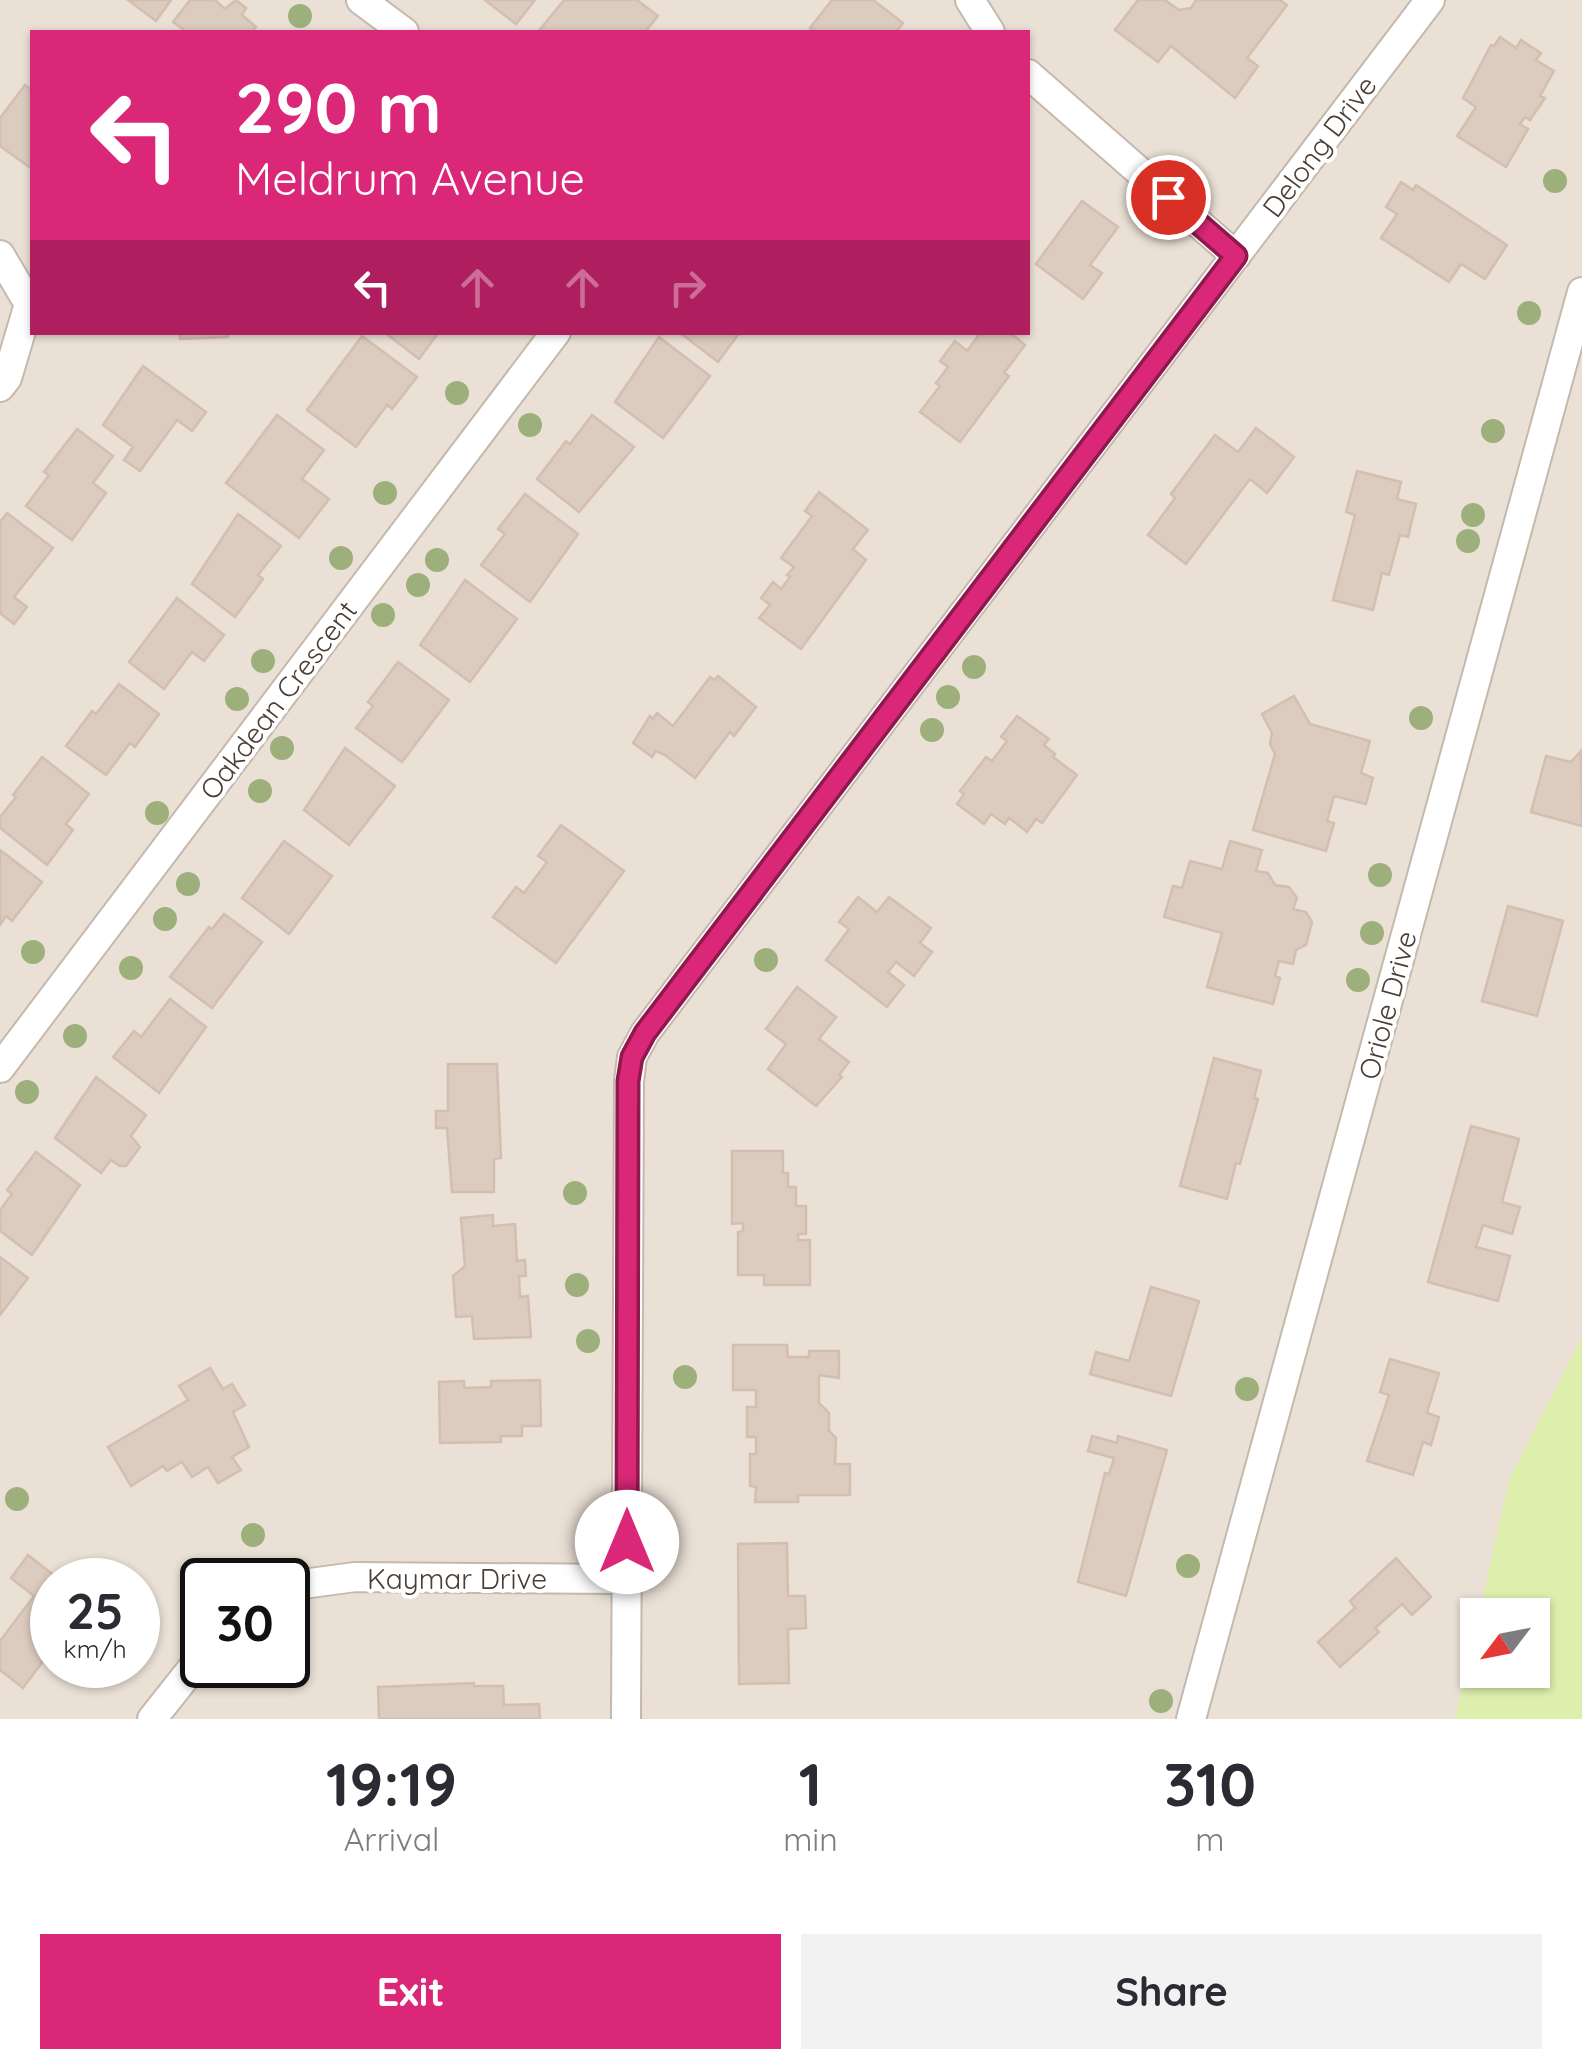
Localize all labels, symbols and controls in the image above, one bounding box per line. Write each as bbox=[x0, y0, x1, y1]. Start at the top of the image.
text: 290 m bbox=[235, 63, 442, 151]
street label: Delong Drive bbox=[1254, 68, 1384, 224]
icon: left bbox=[70, 70, 200, 200]
text: Meldrum Avenue bbox=[235, 150, 585, 206]
pin bbox=[1126, 155, 1211, 240]
icon: arrive bbox=[1141, 170, 1196, 225]
icon: left bbox=[345, 260, 400, 315]
icon: ahead bbox=[450, 260, 505, 315]
icon: ahead bbox=[555, 260, 610, 315]
icon: right bbox=[660, 260, 715, 315]
street label: Oakdean Crescent bbox=[192, 594, 364, 806]
street label: Oriole Drive bbox=[1350, 927, 1424, 1083]
position arrow bbox=[575, 1490, 679, 1594]
speed limit sign: 30 bbox=[180, 1558, 310, 1688]
street label: Kaymar Drive bbox=[367, 1561, 547, 1596]
text: 25 bbox=[66, 1579, 124, 1642]
north arrow bbox=[1460, 1598, 1550, 1688]
map controls bbox=[1460, 1598, 1550, 1688]
text: km/h bbox=[63, 1633, 127, 1664]
text: 19:19 bbox=[326, 1746, 457, 1821]
text: 1 bbox=[799, 1746, 822, 1821]
text: 310 bbox=[1164, 1746, 1256, 1821]
text: Arrival bbox=[344, 1819, 439, 1859]
text: min bbox=[783, 1819, 838, 1859]
text: m bbox=[1195, 1819, 1224, 1859]
button: Exit bbox=[40, 1934, 781, 2049]
button: Share bbox=[801, 1934, 1542, 2049]

